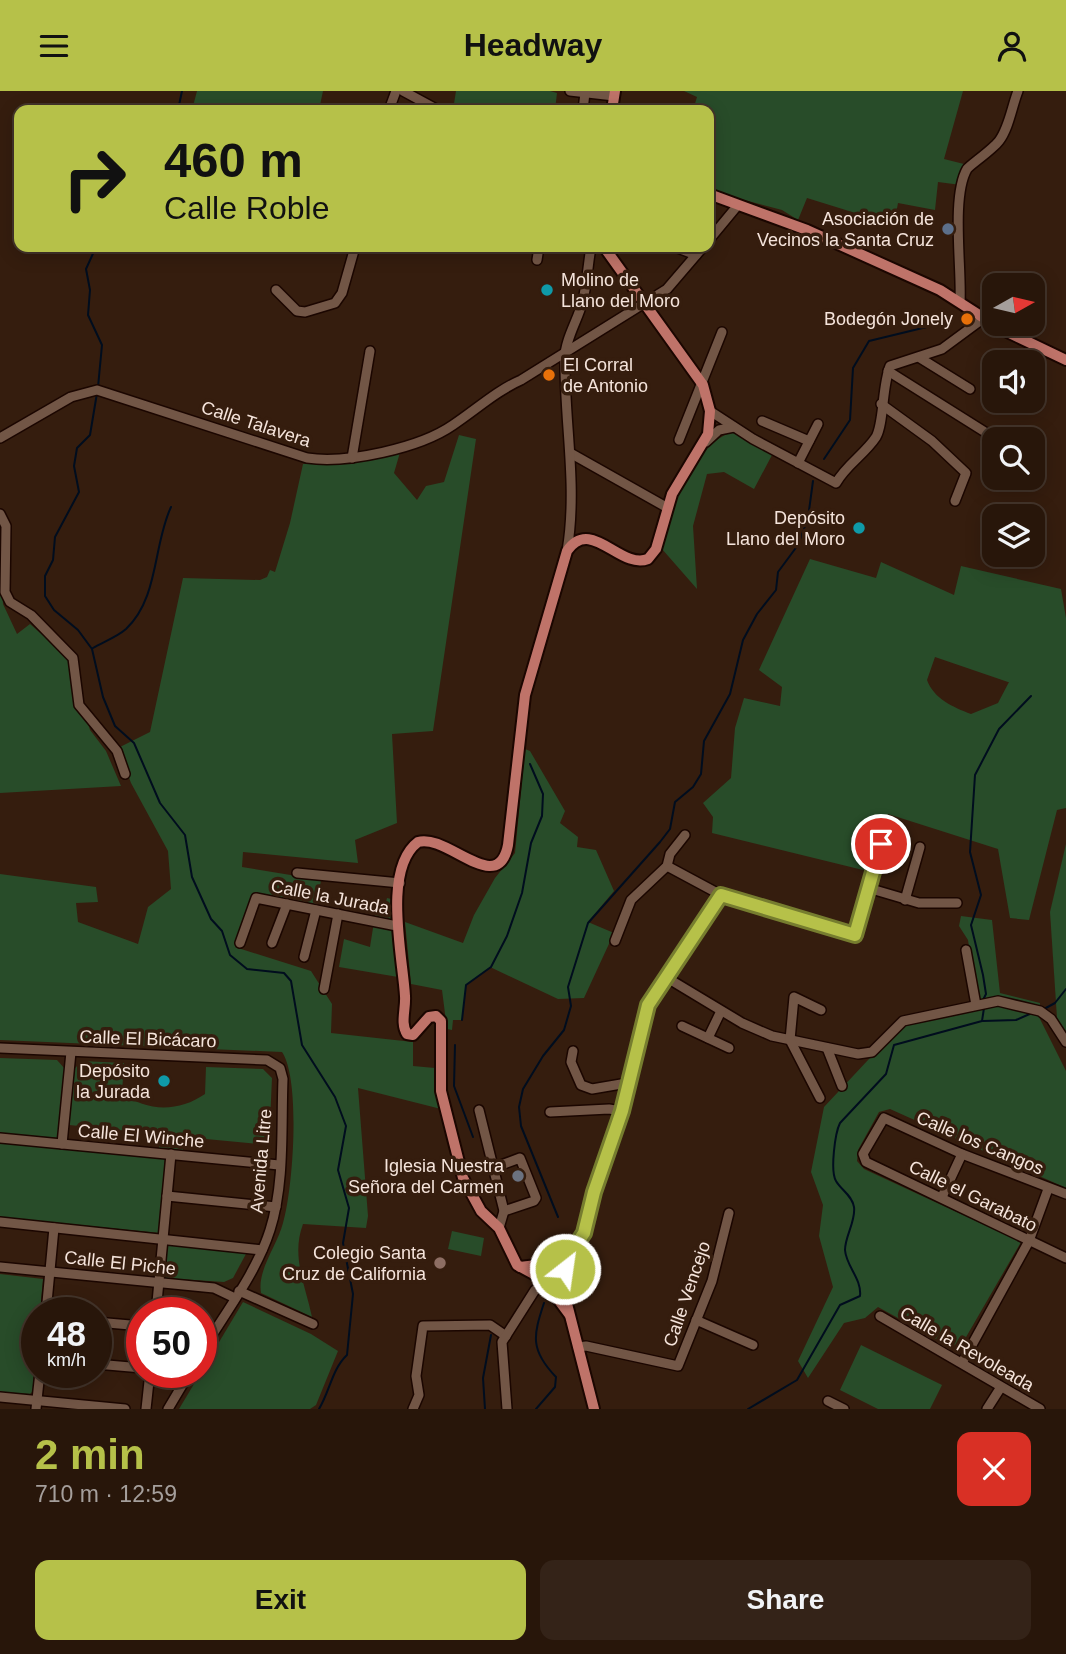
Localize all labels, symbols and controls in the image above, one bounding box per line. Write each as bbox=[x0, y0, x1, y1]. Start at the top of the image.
icon: menu bbox=[35, 27, 73, 65]
text: Headway bbox=[464, 27, 602, 63]
icon: person bbox=[993, 27, 1031, 65]
icon: right bbox=[49, 133, 140, 224]
text: 460 m bbox=[164, 133, 303, 187]
text: Calle Roble bbox=[164, 190, 329, 226]
place label: Asociación de Vecinos la Santa Cruz bbox=[757, 209, 934, 250]
marker: Asociación de Vecinos la Santa Cruz bbox=[940, 221, 956, 237]
place label: Molino de Llano del Moro bbox=[561, 270, 680, 311]
north arrow bbox=[982, 273, 1045, 336]
map controls bbox=[982, 273, 1045, 567]
marker: Molino de Llano del Moro bbox=[539, 282, 555, 298]
place label: Bodegón Jonely bbox=[824, 309, 953, 329]
marker: Bodegón Jonely bbox=[959, 311, 975, 327]
button: sound bbox=[982, 350, 1045, 413]
place label: El Corral de Antonio bbox=[563, 355, 648, 396]
marker: El Corral de Antonio bbox=[541, 367, 557, 383]
street label: Calle Talavera bbox=[199, 397, 314, 451]
button: search bbox=[982, 427, 1045, 490]
button: layers bbox=[982, 504, 1045, 567]
place label: Depósito Llano del Moro bbox=[726, 508, 845, 549]
marker: Depósito Llano del Moro bbox=[851, 520, 867, 536]
pin bbox=[851, 814, 911, 874]
icon: arrive bbox=[862, 825, 900, 863]
street label: Calle la Jurada bbox=[269, 876, 392, 918]
street label: Calle El Bicácaro bbox=[79, 1027, 217, 1051]
place label: Depósito la Jurada bbox=[76, 1061, 151, 1102]
marker: Depósito la Jurada bbox=[156, 1073, 172, 1089]
street label: Calle los Cangos bbox=[913, 1107, 1047, 1179]
street label: Avenida Litre bbox=[246, 1108, 276, 1214]
street label: Calle El Winche bbox=[77, 1121, 205, 1151]
place label: Iglesia Nuestra Señora del Carmen bbox=[348, 1156, 505, 1197]
street label: Calle el Garabato bbox=[906, 1156, 1040, 1236]
marker: Iglesia Nuestra Señora del Carmen bbox=[510, 1168, 526, 1184]
position arrow bbox=[528, 1232, 602, 1306]
street label: Calle Vencejo bbox=[660, 1239, 714, 1349]
place label: Colegio Santa Cruz de California bbox=[282, 1243, 427, 1284]
street label: Calle El Piche bbox=[63, 1247, 177, 1279]
marker: Colegio Santa Cruz de California bbox=[432, 1255, 448, 1271]
speed limit sign: 50 bbox=[126, 1297, 217, 1388]
street label: Calle la Revoleada bbox=[897, 1303, 1038, 1396]
text: 48 bbox=[47, 1314, 86, 1353]
text: km/h bbox=[47, 1350, 86, 1370]
text: 2 min bbox=[35, 1431, 145, 1478]
button: close bbox=[957, 1432, 1031, 1506]
text: 710 m · 12:59 bbox=[35, 1481, 177, 1507]
button: Exit bbox=[35, 1560, 526, 1640]
button: Share bbox=[540, 1560, 1031, 1640]

